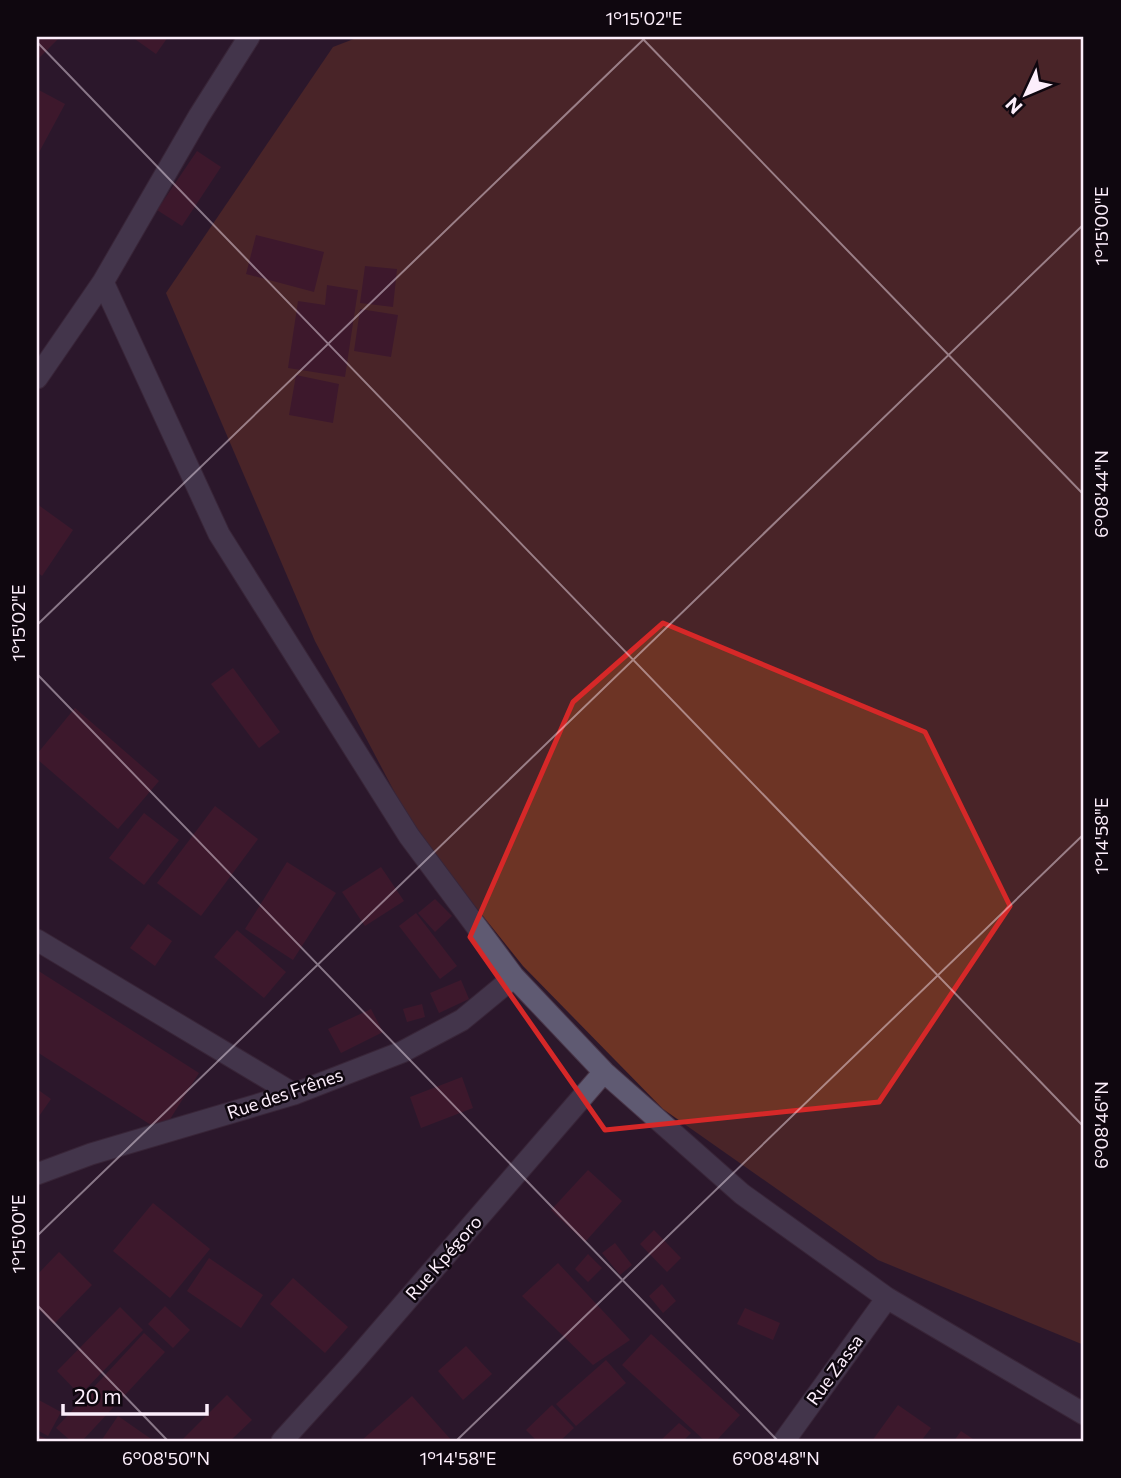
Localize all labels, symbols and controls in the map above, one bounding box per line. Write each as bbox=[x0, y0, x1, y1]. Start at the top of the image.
text: 1°15'02"E bbox=[605, 7, 683, 29]
north arrow bbox=[992, 60, 1062, 130]
text: N bbox=[1000, 93, 1027, 119]
text: 1°15'00"E bbox=[1090, 187, 1112, 265]
text: 6°08'44"N bbox=[1090, 450, 1112, 538]
text: 1°15'02"E bbox=[7, 584, 29, 662]
text: 1°14'58"E bbox=[1090, 797, 1112, 875]
street label: Rue des Frênes bbox=[224, 1063, 345, 1123]
text: 6°08'46"N bbox=[1090, 1081, 1112, 1169]
text: 1°15'00"E bbox=[7, 1195, 29, 1273]
street label: Rue Kpégoro bbox=[400, 1210, 486, 1304]
street label: Rue Zassa bbox=[801, 1330, 867, 1409]
scale bar bbox=[63, 1373, 206, 1417]
text: 20 m bbox=[74, 1383, 122, 1408]
text: 6°08'50"N bbox=[122, 1447, 210, 1469]
text: 1°14'58"E bbox=[419, 1447, 497, 1469]
text: 6°08'48"N bbox=[732, 1447, 820, 1469]

